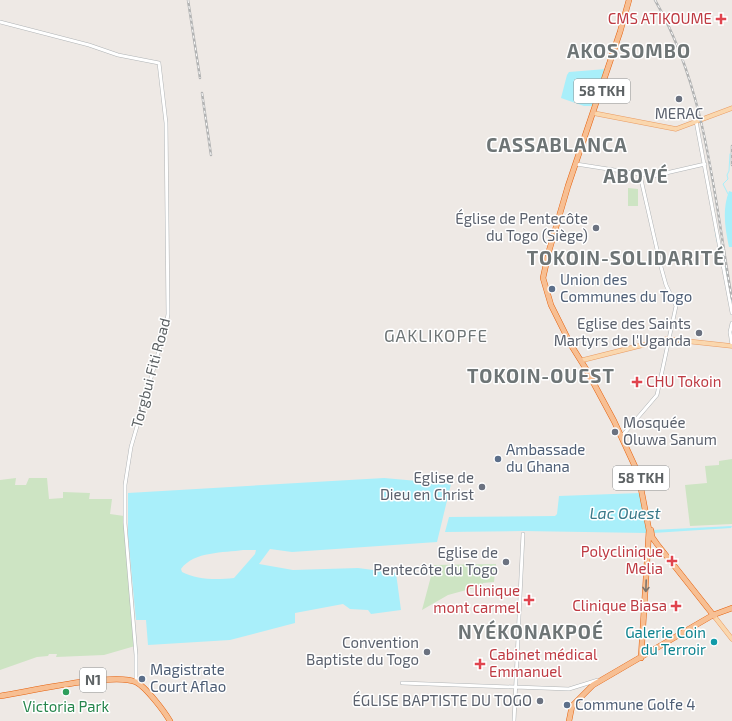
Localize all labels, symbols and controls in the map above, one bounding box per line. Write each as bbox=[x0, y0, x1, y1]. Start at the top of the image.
place label: CMS ATIKOUME bbox=[608, 9, 712, 27]
marker: CMS ATIKOUME bbox=[715, 13, 727, 25]
district label: AKOSSOMBO bbox=[567, 39, 691, 62]
road number: 58 TKH bbox=[574, 79, 630, 103]
marker: MERAC bbox=[674, 94, 684, 104]
place label: MERAC bbox=[655, 104, 704, 122]
district label: CASSABLANCA bbox=[486, 133, 628, 156]
district label: ABOVÉ bbox=[603, 163, 669, 187]
place label: Église de Pentecôte du Togo (Siège) bbox=[455, 209, 588, 244]
marker: Église de Pentecôte du Togo (Siège) bbox=[591, 223, 601, 233]
district label: TOKOIN-SOLIDARITÉ bbox=[527, 245, 725, 269]
place label: Union des Communes du Togo bbox=[560, 270, 692, 305]
marker: Union des Communes du Togo bbox=[547, 284, 557, 294]
place label: Eglise des Saints Martyrs de l'Uganda bbox=[554, 314, 691, 349]
street label: Torgbui Fiti Road bbox=[127, 316, 173, 430]
district label: GAKLIKOPFE bbox=[384, 325, 488, 345]
marker: Eglise des Saints Martyrs de l'Uganda bbox=[694, 328, 704, 338]
district label: TOKOIN-OUEST bbox=[467, 364, 615, 387]
place label: CHU Tokoin bbox=[646, 372, 721, 390]
marker: CHU Tokoin bbox=[631, 376, 643, 388]
place label: Mosquée Oluwa Sanum bbox=[623, 413, 717, 448]
marker: Mosquée Oluwa Sanum bbox=[610, 427, 620, 437]
place label: Ambassade du Ghana bbox=[506, 440, 585, 475]
marker: Ambassade du Ghana bbox=[493, 454, 503, 464]
road number: 58 TKH bbox=[613, 466, 669, 490]
place label: Eglise de Dieu en Christ bbox=[380, 468, 474, 503]
marker: Eglise de Dieu en Christ bbox=[477, 482, 487, 492]
water label: Lac Ouest bbox=[589, 503, 661, 522]
place label: Polyclinique Melia bbox=[581, 542, 663, 577]
place label: Eglise de Pentecôte du Togo bbox=[373, 543, 498, 578]
marker: Polyclinique Melia bbox=[666, 555, 678, 567]
marker: Eglise de Pentecôte du Togo bbox=[501, 557, 511, 567]
one-way arrow bbox=[642, 579, 650, 592]
place label: Clinique mont carmel bbox=[433, 581, 521, 616]
marker: Clinique mont carmel bbox=[523, 594, 535, 606]
place label: Clinique Biasa bbox=[572, 596, 667, 614]
marker: Clinique Biasa bbox=[670, 600, 682, 612]
district label: NYÉKONAKPOÉ bbox=[458, 619, 604, 643]
place label: Galerie Coin du Terroir bbox=[625, 623, 706, 658]
place label: Convention Baptiste du Togo bbox=[306, 633, 419, 668]
marker: Galerie Coin du Terroir bbox=[709, 637, 719, 647]
place label: Cabinet médical Emmanuel bbox=[489, 645, 598, 680]
marker: Convention Baptiste du Togo bbox=[422, 647, 432, 657]
marker: Cabinet médical Emmanuel bbox=[474, 658, 486, 670]
place label: Magistrate Court Aflao bbox=[150, 660, 226, 695]
road number: N1 bbox=[80, 668, 106, 692]
marker: Magistrate Court Aflao bbox=[137, 674, 147, 684]
marker: Victoria Park bbox=[61, 687, 71, 697]
place label: ÉGLISE BAPTISTE DU TOGO bbox=[353, 691, 532, 709]
place label: Commune Golfe 4 bbox=[575, 695, 696, 713]
marker: ÉGLISE BAPTISTE DU TOGO bbox=[535, 696, 545, 706]
place label: Victoria Park bbox=[23, 697, 110, 715]
marker: Commune Golfe 4 bbox=[562, 700, 572, 710]

